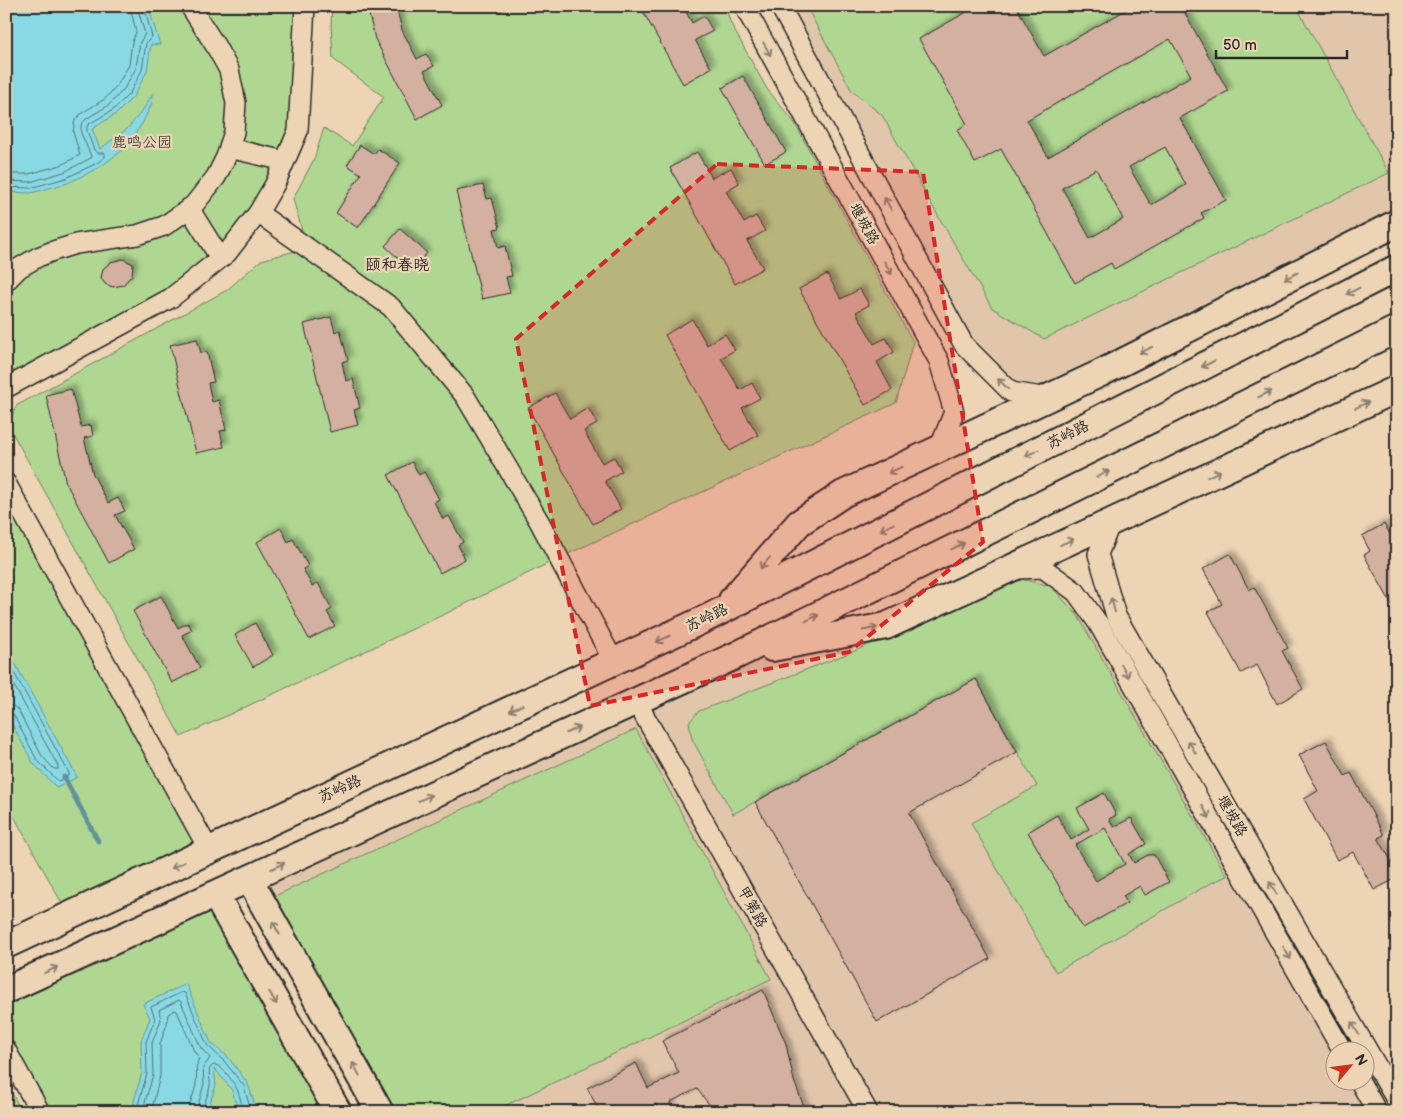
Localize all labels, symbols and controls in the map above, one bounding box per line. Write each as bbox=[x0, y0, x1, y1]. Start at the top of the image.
scale bar bbox=[1216, 28, 1347, 60]
text: 50 m bbox=[1223, 36, 1257, 55]
one-way arrow bbox=[763, 41, 773, 56]
park label: 鹿鸣公园 bbox=[112, 133, 172, 152]
one-way arrow bbox=[883, 197, 893, 212]
street label: 堰坡路 bbox=[845, 200, 883, 248]
district label: 颐和春晓 bbox=[365, 256, 429, 275]
one-way arrow bbox=[884, 260, 893, 275]
one-way arrow bbox=[1284, 272, 1299, 282]
one-way arrow bbox=[1346, 286, 1361, 296]
one-way arrow bbox=[1139, 346, 1154, 355]
one-way arrow bbox=[1201, 359, 1216, 369]
one-way arrow bbox=[997, 378, 1009, 390]
one-way arrow bbox=[1257, 389, 1272, 399]
one-way arrow bbox=[1354, 400, 1369, 410]
street label: 苏岭路 bbox=[1044, 416, 1092, 454]
one-way arrow bbox=[1025, 449, 1040, 459]
one-way arrow bbox=[888, 466, 903, 475]
one-way arrow bbox=[1095, 469, 1110, 478]
one-way arrow bbox=[1206, 469, 1221, 479]
one-way arrow bbox=[880, 522, 895, 532]
one-way arrow bbox=[1059, 537, 1074, 547]
one-way arrow bbox=[950, 541, 965, 551]
one-way arrow bbox=[759, 557, 770, 570]
one-way arrow bbox=[1107, 598, 1117, 614]
street label: 苏岭路 bbox=[683, 600, 731, 636]
one-way arrow bbox=[804, 613, 819, 622]
one-way arrow bbox=[862, 623, 878, 633]
one-way arrow bbox=[656, 635, 671, 644]
one-way arrow bbox=[1121, 663, 1130, 678]
one-way arrow bbox=[509, 703, 524, 713]
one-way arrow bbox=[565, 725, 580, 734]
one-way arrow bbox=[1186, 740, 1196, 755]
street label: 苏岭路 bbox=[316, 771, 364, 807]
street label: 堰坡路 bbox=[1213, 792, 1251, 840]
one-way arrow bbox=[418, 793, 433, 803]
one-way arrow bbox=[1201, 805, 1211, 819]
one-way arrow bbox=[171, 860, 186, 870]
one-way arrow bbox=[270, 860, 285, 870]
one-way arrow bbox=[1268, 881, 1278, 895]
street label: 甲第路 bbox=[733, 883, 771, 931]
one-way arrow bbox=[271, 921, 281, 935]
one-way arrow bbox=[1282, 946, 1292, 960]
one-way arrow bbox=[43, 965, 58, 974]
one-way arrow bbox=[269, 990, 279, 1004]
one-way arrow bbox=[1349, 1022, 1359, 1036]
north arrow bbox=[1326, 1040, 1376, 1090]
text: N bbox=[1351, 1051, 1371, 1069]
one-way arrow bbox=[351, 1062, 361, 1077]

